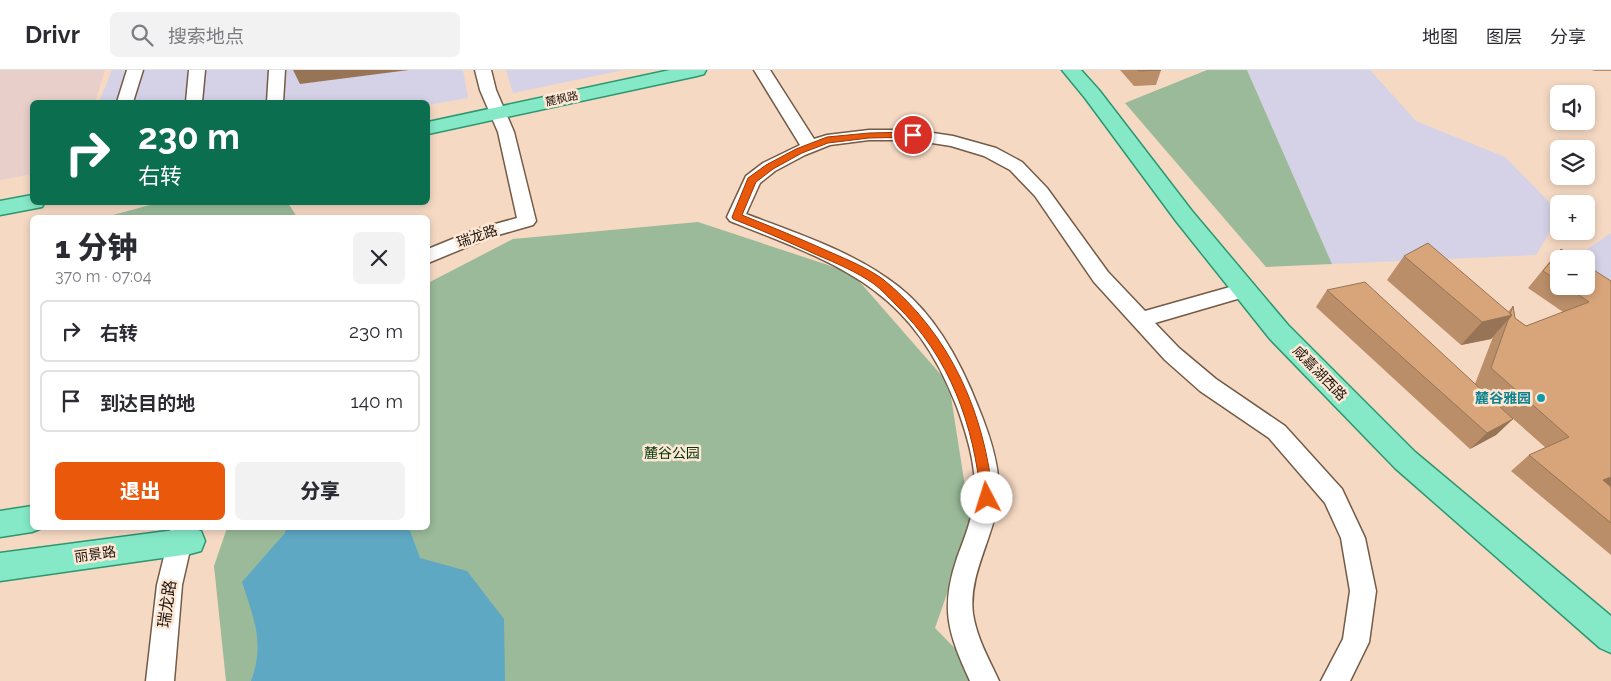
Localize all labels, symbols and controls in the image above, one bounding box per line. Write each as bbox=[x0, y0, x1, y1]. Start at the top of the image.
search box bbox=[110, 12, 460, 57]
text: Drivr bbox=[25, 20, 80, 49]
icon: search bbox=[128, 21, 156, 49]
text: 搜索地点 bbox=[168, 25, 244, 47]
text: 地图 bbox=[1422, 26, 1458, 47]
text: 图层 bbox=[1486, 26, 1522, 47]
text: 分享 bbox=[1550, 26, 1586, 47]
map controls bbox=[1550, 85, 1595, 295]
button: sound bbox=[1550, 85, 1595, 130]
street label: 麓枫路 bbox=[545, 89, 579, 109]
pin bbox=[892, 114, 934, 156]
text: 230 m bbox=[138, 116, 240, 157]
icon: right bbox=[55, 120, 120, 185]
icon: arrive bbox=[899, 121, 927, 149]
button: layers bbox=[1550, 140, 1595, 185]
text: 右转 bbox=[138, 163, 182, 189]
button: + bbox=[1550, 195, 1595, 240]
street label: 瑞龙路 bbox=[455, 222, 499, 250]
text: 1 分钟 bbox=[55, 230, 138, 265]
button: close bbox=[353, 232, 405, 284]
button: − bbox=[1550, 250, 1595, 295]
text: 370 m · 07:04 bbox=[55, 267, 151, 286]
icon: right bbox=[57, 317, 85, 345]
text: 230 m bbox=[349, 320, 403, 342]
text: 右转 bbox=[100, 322, 138, 344]
street label: 咸嘉湖西路 bbox=[1290, 342, 1350, 404]
icon: arrive bbox=[57, 387, 85, 415]
text: 140 m bbox=[351, 390, 403, 412]
place label: 麓谷雅园 bbox=[1475, 390, 1531, 406]
text: 到达目的地 bbox=[100, 392, 195, 414]
marker: 麓谷雅园 bbox=[1535, 392, 1547, 404]
park label: 麓谷公园 bbox=[644, 445, 700, 461]
button: 退出 bbox=[55, 462, 225, 520]
button: 分享 bbox=[235, 462, 405, 520]
position arrow bbox=[960, 471, 1012, 523]
street label: 丽景路 bbox=[73, 543, 117, 565]
street label: 瑞龙路 bbox=[154, 579, 180, 629]

